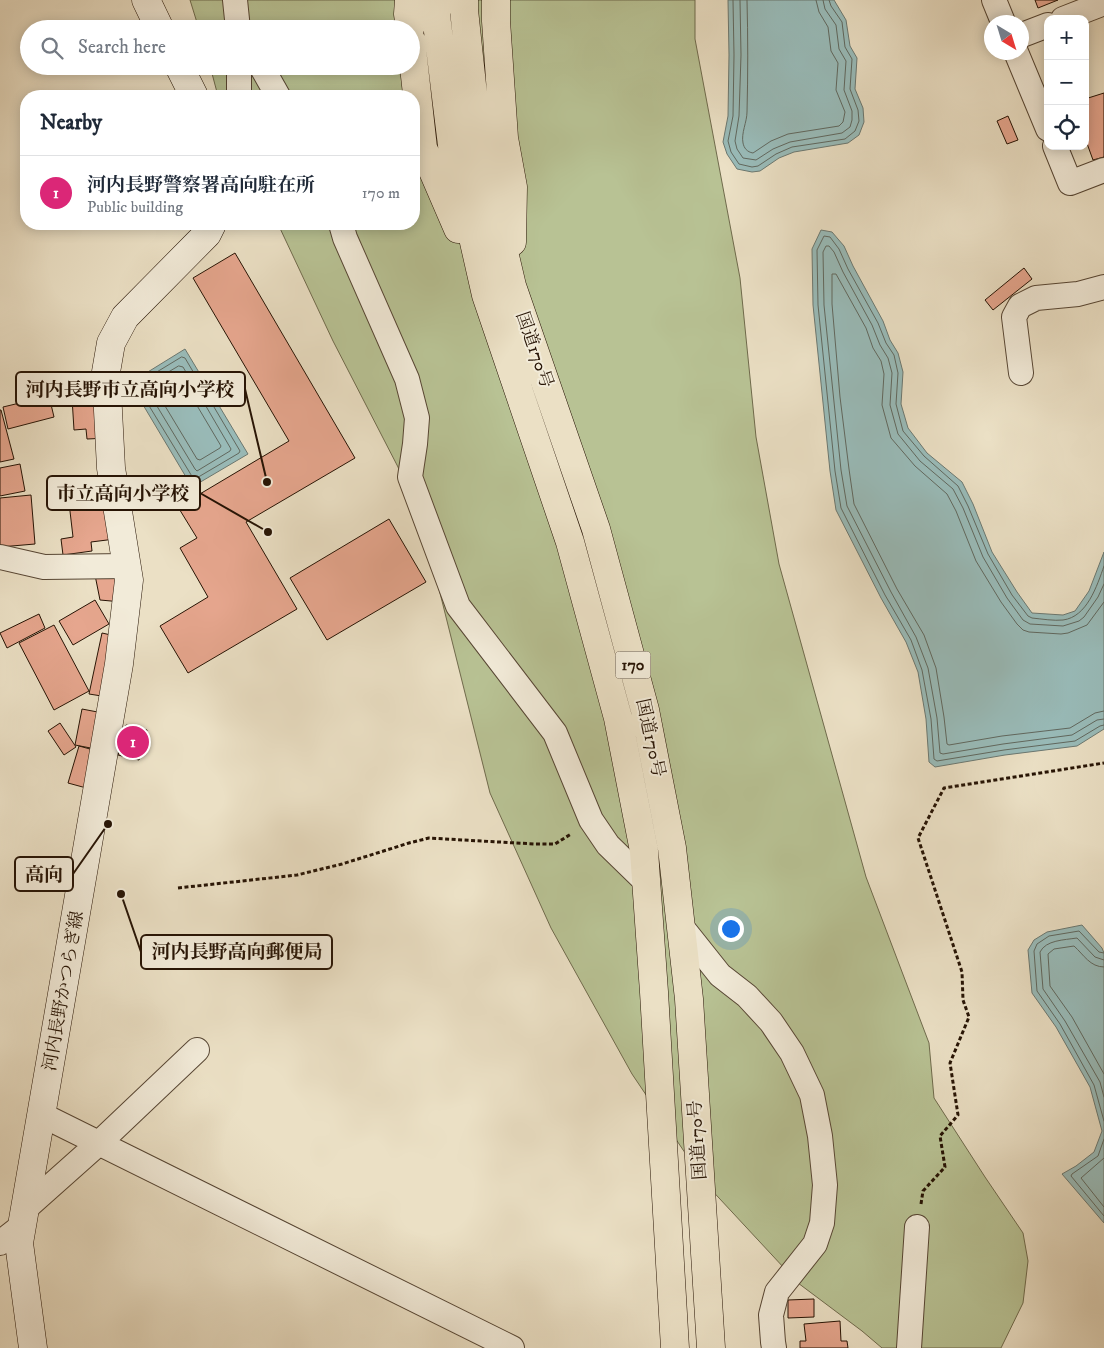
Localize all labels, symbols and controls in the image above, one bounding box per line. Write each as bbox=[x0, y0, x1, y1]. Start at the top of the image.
north arrow bbox=[984, 15, 1029, 60]
map controls bbox=[1044, 15, 1089, 150]
button: + bbox=[1044, 15, 1089, 60]
search box bbox=[20, 20, 420, 75]
icon: search bbox=[38, 34, 66, 62]
text: Search here bbox=[78, 36, 166, 59]
button: − bbox=[1044, 60, 1089, 105]
button: locate bbox=[1044, 105, 1089, 150]
text: Nearby bbox=[40, 110, 102, 136]
text: 河内長野警察署高向駐在所 bbox=[87, 174, 315, 197]
text: 1 bbox=[53, 183, 59, 203]
text: 170 m bbox=[362, 183, 400, 203]
text: Public building bbox=[87, 197, 183, 217]
street label: 国道170号 bbox=[511, 309, 557, 391]
callout: 河内長野市立高向小学校 bbox=[16, 372, 245, 406]
text: 河内長野市立高向小学校 bbox=[25, 379, 235, 402]
callout: 市立高向小学校 bbox=[47, 476, 200, 510]
text: 市立高向小学校 bbox=[56, 483, 190, 506]
road number: 170 bbox=[616, 652, 650, 678]
street label: 国道170号 bbox=[631, 697, 669, 779]
pin: 1 bbox=[117, 723, 149, 761]
callout: 高向 bbox=[15, 857, 73, 891]
text: 高向 bbox=[25, 864, 63, 887]
street label: 河内長野かつらぎ線 bbox=[39, 909, 89, 1073]
your location bbox=[718, 916, 744, 942]
callout: 河内長野高向郵便局 bbox=[141, 935, 332, 969]
text: 河内長野高向郵便局 bbox=[151, 941, 323, 964]
street label: 国道170号 bbox=[684, 1099, 712, 1181]

